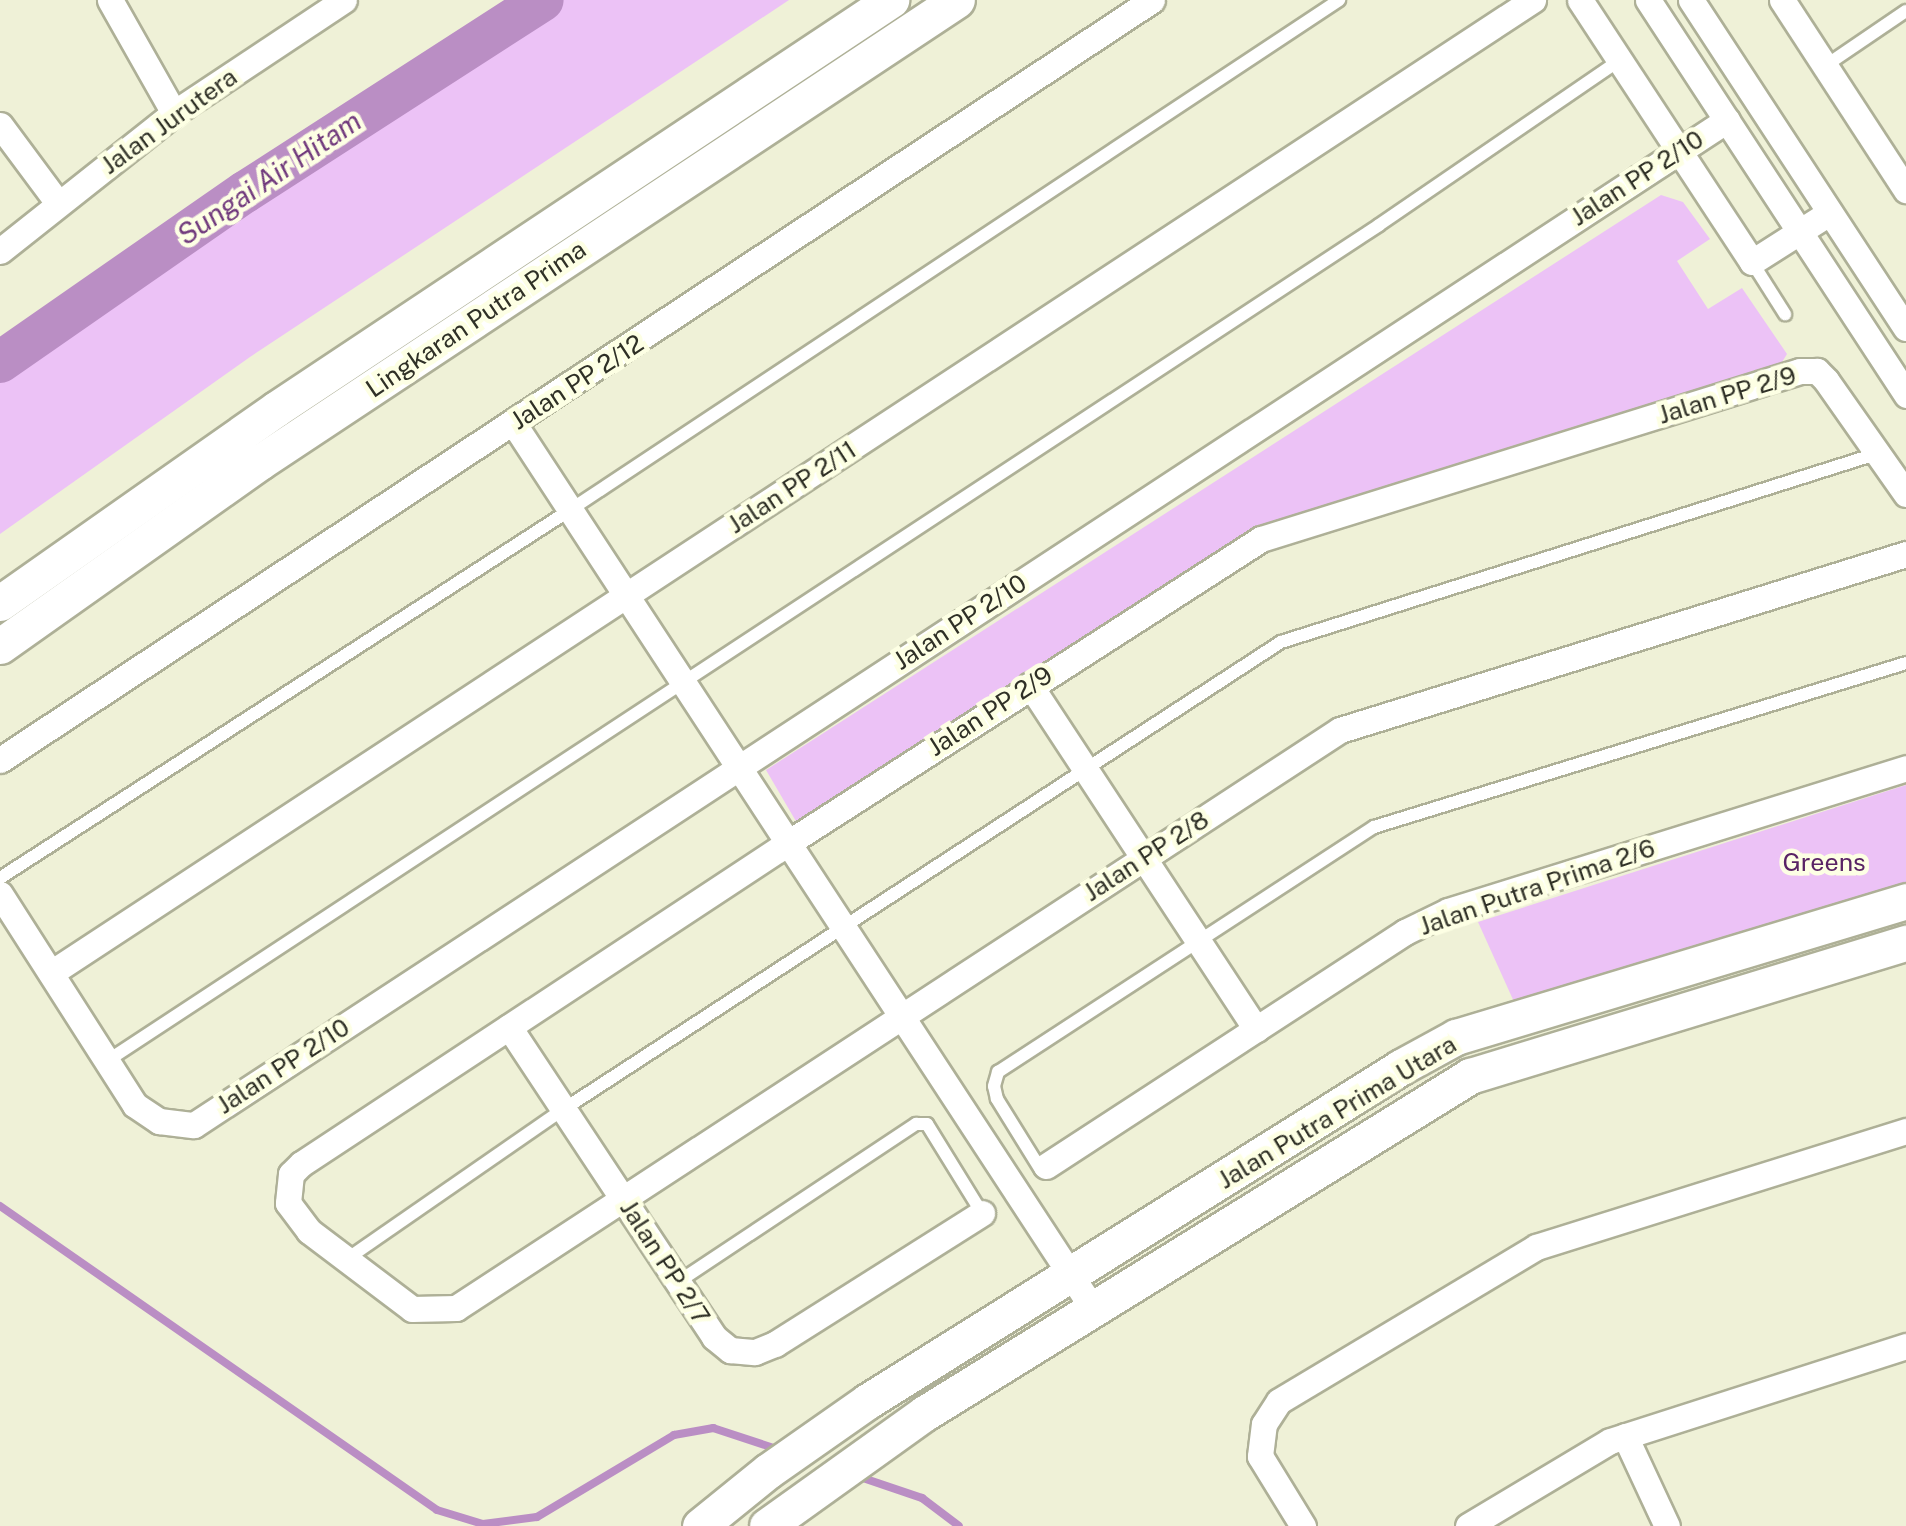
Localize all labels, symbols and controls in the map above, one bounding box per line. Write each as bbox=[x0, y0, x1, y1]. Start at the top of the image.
street label: Jalan Jurutera bbox=[95, 62, 243, 180]
water label: Sungai Air Hitam bbox=[171, 104, 367, 252]
street label: Jalan PP 2/10 bbox=[1565, 124, 1709, 232]
street label: Lingkaran Putra Prima bbox=[360, 234, 592, 404]
street label: Jalan PP 2/12 bbox=[505, 328, 649, 436]
street label: Jalan PP 2/9 bbox=[1654, 360, 1800, 430]
street label: Jalan PP 2/11 bbox=[722, 434, 862, 540]
street label: Jalan PP 2/10 bbox=[888, 568, 1032, 676]
street label: Jalan PP 2/9 bbox=[922, 660, 1058, 762]
street label: Jalan PP 2/8 bbox=[1078, 804, 1214, 908]
street label: Jalan Putra Prima 2/6 bbox=[1415, 833, 1659, 941]
park label: Greens bbox=[1782, 847, 1866, 877]
street label: Jalan PP 2/10 bbox=[211, 1012, 355, 1120]
street label: Jalan Putra Prima Utara bbox=[1212, 1029, 1462, 1195]
street label: Jalan PP 2/7 bbox=[614, 1194, 716, 1330]

